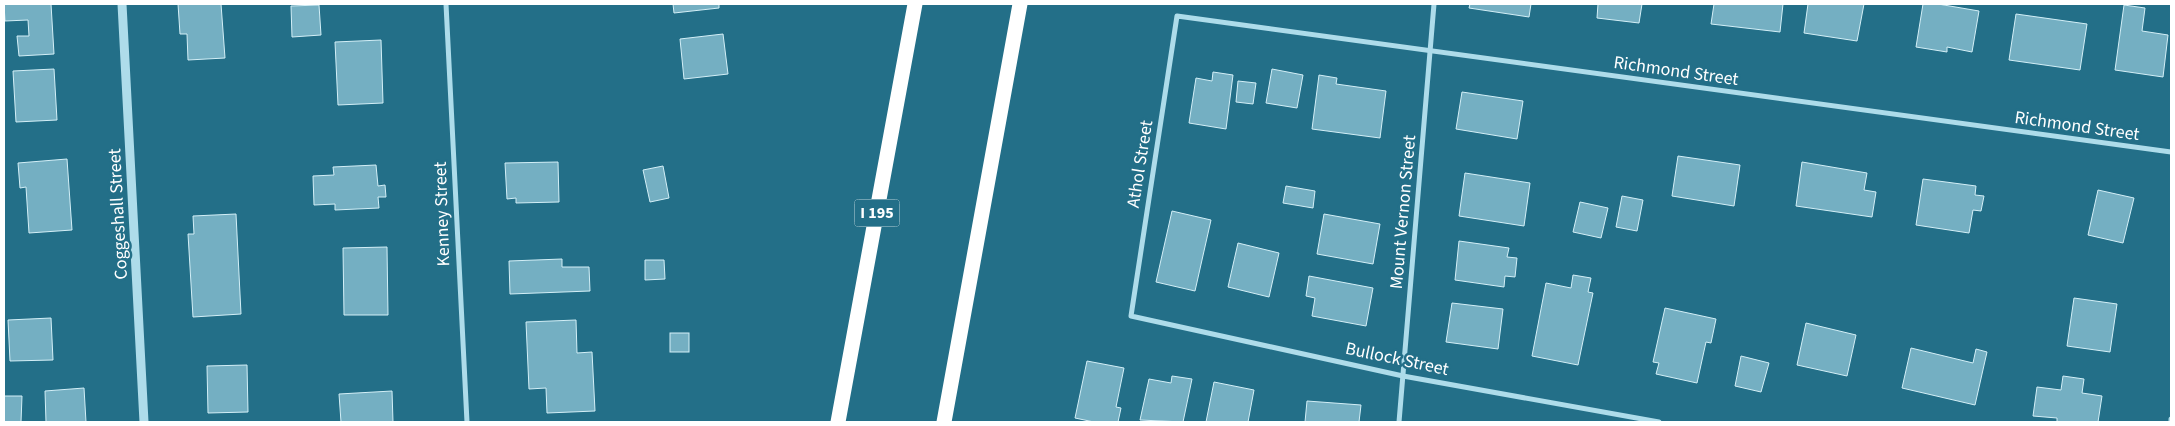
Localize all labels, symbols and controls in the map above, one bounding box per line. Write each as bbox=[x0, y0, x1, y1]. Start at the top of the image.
street label: Richmond Street bbox=[1612, 50, 1740, 92]
street label: Richmond Street bbox=[2013, 105, 2141, 147]
street label: Athol Street bbox=[1121, 118, 1159, 210]
street label: Mount Vernon Street bbox=[1384, 134, 1422, 290]
street label: Coggeshall Street bbox=[102, 148, 134, 280]
street label: Kenney Street bbox=[428, 161, 456, 267]
road number: I 195 bbox=[854, 200, 900, 227]
street label: Bullock Street bbox=[1343, 336, 1451, 382]

